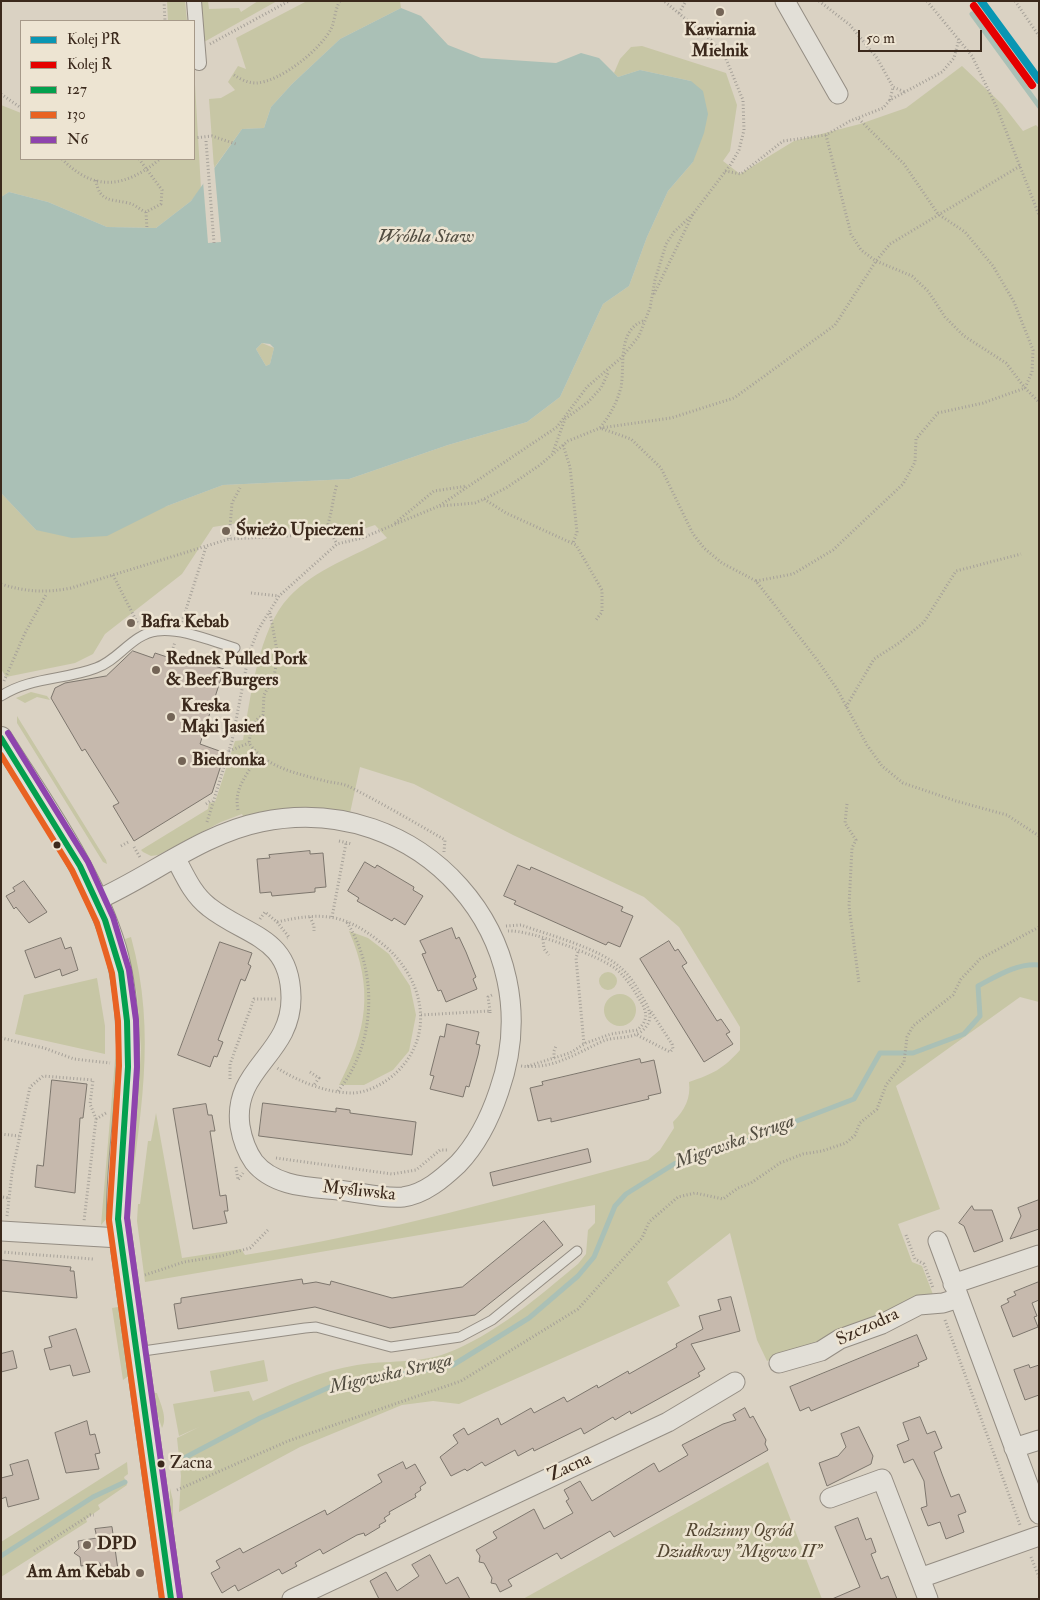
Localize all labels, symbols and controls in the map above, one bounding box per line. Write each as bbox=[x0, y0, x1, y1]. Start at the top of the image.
marker: Kawiarnia Mielnik bbox=[714, 6, 726, 18]
legend bbox=[20, 20, 195, 160]
place label: Kawiarnia Mielnik bbox=[684, 20, 756, 62]
scale bar bbox=[860, 20, 984, 52]
text: 50 m bbox=[866, 29, 895, 48]
text: Kolej PR bbox=[67, 30, 121, 49]
text: Kolej R bbox=[67, 55, 112, 74]
text: 127 bbox=[67, 80, 87, 99]
text: 130 bbox=[67, 105, 86, 124]
text: N6 bbox=[67, 130, 88, 149]
water label: Wróbla Staw bbox=[378, 227, 474, 249]
place label: Świeżo Upieczeni bbox=[236, 520, 364, 542]
marker: Świeżo Upieczeni bbox=[220, 525, 232, 537]
place label: Bafra Kebab bbox=[141, 612, 229, 634]
marker: Bafra Kebab bbox=[125, 617, 137, 629]
place label: Rednek Pulled Pork & Beef Burgers bbox=[166, 649, 307, 692]
marker: Rednek Pulled Pork & Beef Burgers bbox=[150, 664, 162, 676]
place label: Kreska Mąki Jasień bbox=[181, 696, 265, 739]
marker: Kreska Mąki Jasień bbox=[165, 711, 177, 723]
place label: Biedronka bbox=[192, 750, 265, 772]
marker: Biedronka bbox=[176, 755, 188, 767]
unlabelled marker bbox=[52, 840, 62, 850]
water label: Migowska Struga bbox=[672, 1111, 798, 1175]
street label: Myśliwska bbox=[321, 1177, 397, 1207]
street label: Szczodra bbox=[833, 1304, 903, 1352]
water label: Migowska Struga bbox=[327, 1350, 455, 1400]
street label: Zacna bbox=[545, 1449, 595, 1487]
place label: Zacna bbox=[170, 1454, 212, 1474]
marker: Zacna bbox=[156, 1459, 166, 1469]
park label: Rodzinny Ogród Działkowy "Migowo II" bbox=[657, 1521, 821, 1564]
place label: DPD bbox=[97, 1534, 137, 1556]
marker: DPD bbox=[81, 1539, 93, 1551]
place label: Am Am Kebab bbox=[27, 1562, 130, 1584]
marker: Am Am Kebab bbox=[134, 1567, 146, 1579]

